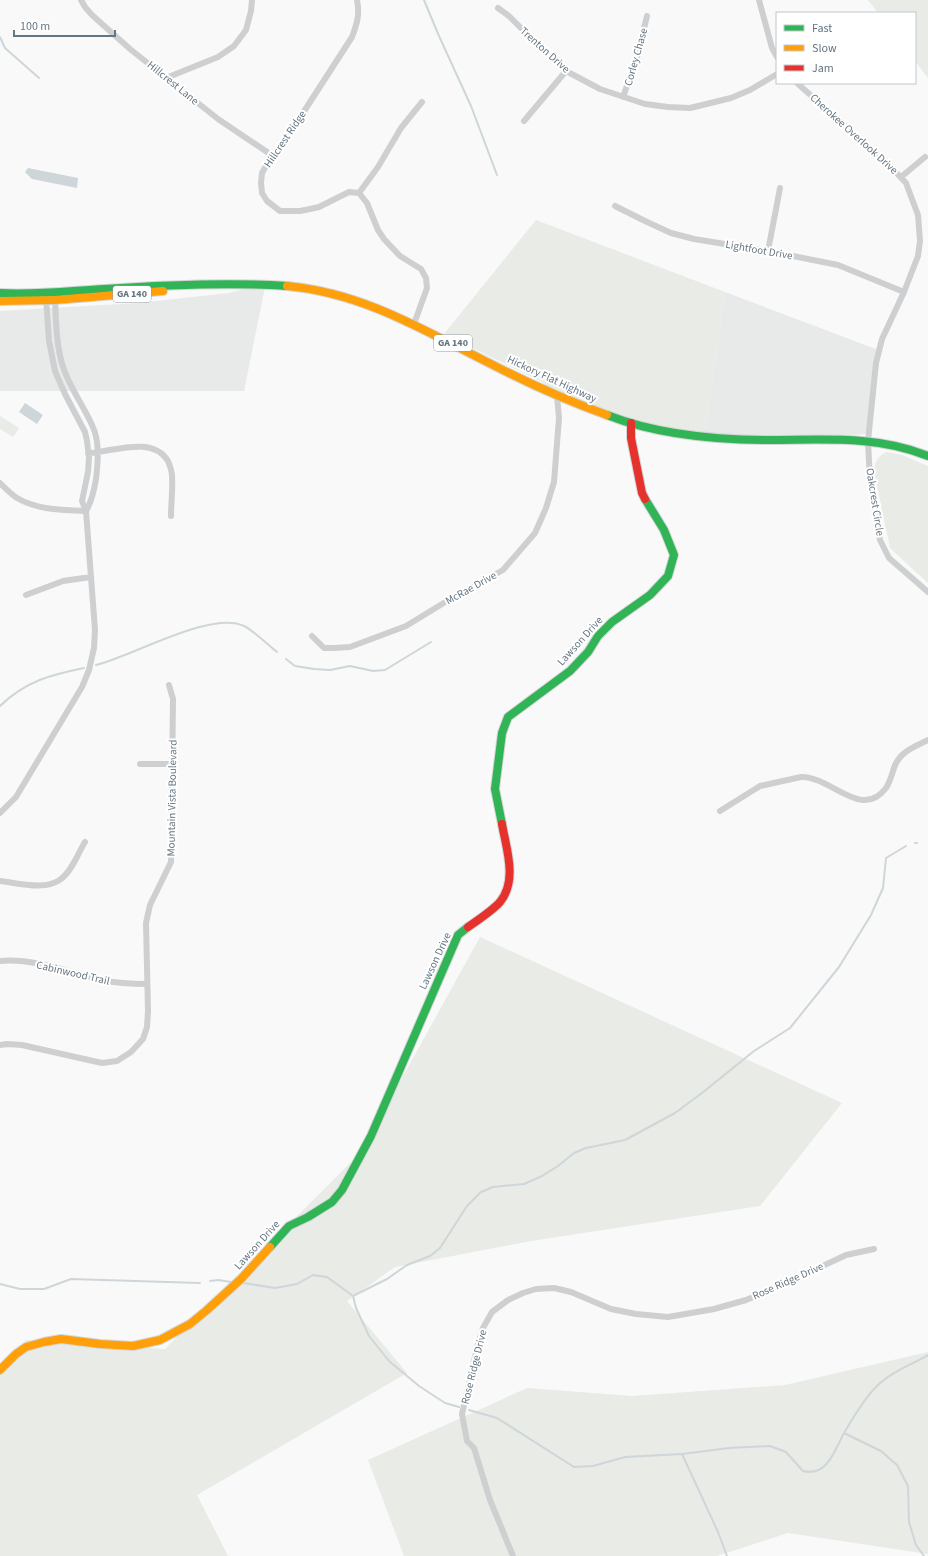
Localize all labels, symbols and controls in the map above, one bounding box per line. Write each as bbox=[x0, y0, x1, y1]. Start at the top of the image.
scale bar bbox=[14, 12, 115, 38]
legend bbox=[776, 12, 916, 84]
text: 100 m bbox=[20, 18, 50, 35]
text: Fast bbox=[812, 20, 832, 37]
street label: Trenton Drive bbox=[517, 24, 574, 77]
street label: Corley Chase bbox=[621, 26, 652, 88]
text: Slow bbox=[812, 40, 837, 57]
street label: Hillcrest Lane bbox=[144, 58, 202, 109]
text: Jam bbox=[812, 60, 834, 77]
street label: Cherokee Overlook Drive bbox=[807, 90, 902, 178]
street label: Hillcrest Ridge bbox=[260, 107, 310, 171]
street label: Lightfoot Drive bbox=[724, 237, 794, 263]
road number: GA 140 bbox=[113, 286, 151, 302]
road number: GA 140 bbox=[434, 335, 472, 351]
street label: Hickory Flat Highway bbox=[505, 352, 599, 406]
street label: Oakcrest Circle bbox=[862, 467, 888, 538]
street label: McRae Drive bbox=[443, 568, 500, 608]
street label: Lawson Drive bbox=[554, 613, 606, 669]
street label: Mountain Vista Boulevard bbox=[163, 739, 181, 857]
street label: Lawson Drive bbox=[415, 930, 455, 992]
street label: Cabinwood Trail bbox=[35, 957, 111, 989]
street label: Lawson Drive bbox=[231, 1217, 283, 1273]
street label: Rose Ridge Drive bbox=[750, 1258, 826, 1303]
street label: Rose Ridge Drive bbox=[457, 1328, 491, 1406]

